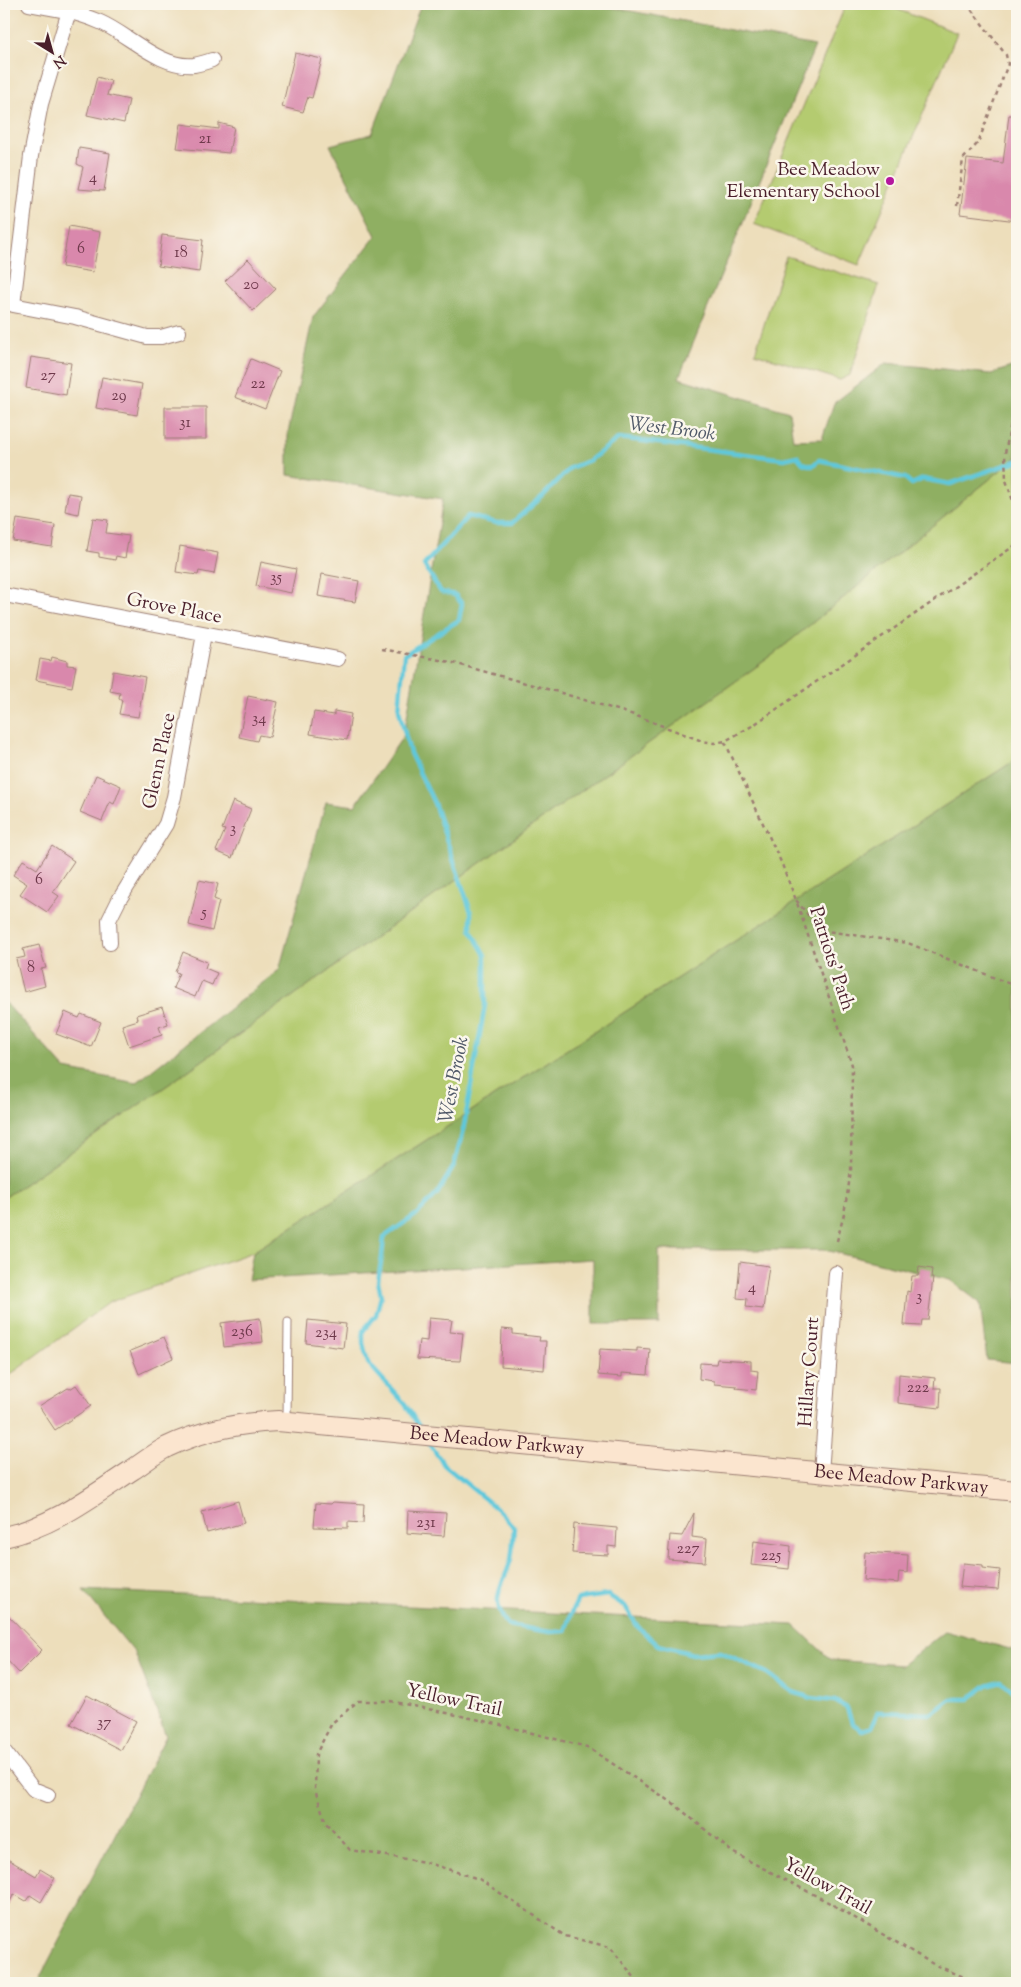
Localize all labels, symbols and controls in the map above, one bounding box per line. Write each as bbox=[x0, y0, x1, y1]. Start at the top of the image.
north arrow bbox=[28, 28, 78, 78]
text: N bbox=[48, 49, 69, 72]
house number: 21 bbox=[199, 128, 212, 151]
place label: Bee Meadow Elementary School bbox=[727, 157, 880, 206]
house number: 4 bbox=[89, 167, 97, 190]
marker: Bee Meadow Elementary School bbox=[884, 175, 896, 187]
house number: 6 bbox=[77, 238, 85, 261]
house number: 18 bbox=[174, 242, 188, 265]
house number: 20 bbox=[243, 274, 259, 297]
house number: 27 bbox=[40, 365, 56, 388]
house number: 22 bbox=[251, 373, 266, 396]
house number: 29 bbox=[111, 385, 127, 408]
water label: West Brook bbox=[627, 410, 717, 450]
house number: 31 bbox=[179, 412, 192, 435]
house number: 35 bbox=[270, 567, 282, 590]
street label: Grove Place bbox=[124, 587, 224, 632]
house number: 34 bbox=[252, 708, 266, 731]
street label: Glenn Place bbox=[137, 710, 183, 812]
house number: 3 bbox=[230, 818, 236, 841]
house number: 6 bbox=[35, 869, 43, 892]
house number: 5 bbox=[200, 902, 207, 925]
street label: Patriots' Path bbox=[801, 903, 861, 1015]
house number: 8 bbox=[27, 957, 35, 980]
water label: West Brook bbox=[432, 1034, 478, 1126]
house number: 4 bbox=[748, 1277, 756, 1300]
house number: 3 bbox=[916, 1286, 922, 1309]
street label: Hillary Court bbox=[793, 1316, 827, 1428]
house number: 236 bbox=[231, 1321, 253, 1344]
house number: 234 bbox=[315, 1322, 337, 1345]
house number: 222 bbox=[907, 1377, 930, 1400]
street label: Bee Meadow Parkway bbox=[408, 1420, 586, 1463]
street label: Bee Meadow Parkway bbox=[813, 1458, 990, 1502]
house number: 231 bbox=[416, 1512, 436, 1535]
house number: 227 bbox=[677, 1538, 700, 1561]
house number: 225 bbox=[761, 1545, 782, 1568]
street label: Yellow Trail bbox=[404, 1678, 504, 1724]
house number: 37 bbox=[97, 1712, 111, 1735]
street label: Yellow Trail bbox=[778, 1852, 876, 1922]

